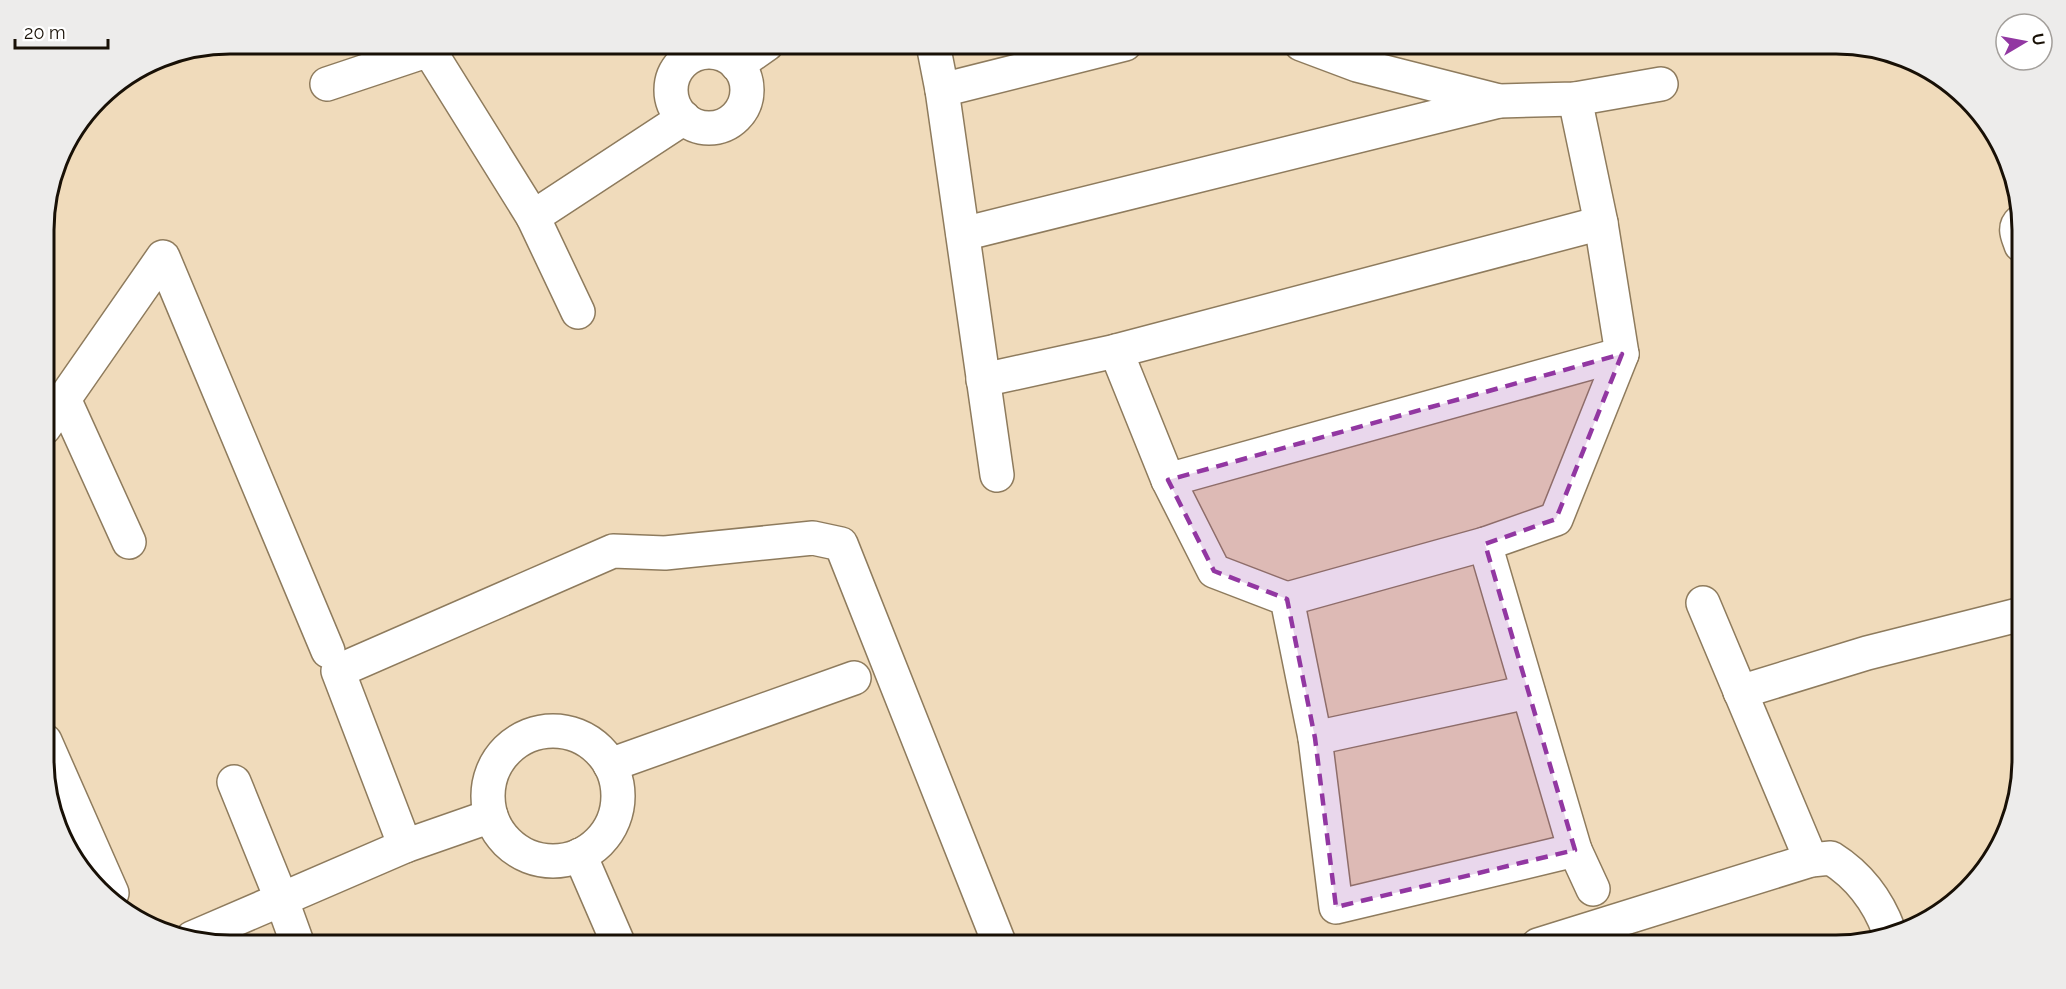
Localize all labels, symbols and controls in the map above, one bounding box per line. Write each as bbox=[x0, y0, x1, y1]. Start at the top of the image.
scale bar bbox=[15, 12, 108, 50]
north arrow bbox=[1994, 12, 2054, 72]
text: 20 m bbox=[24, 22, 66, 43]
text: U bbox=[2028, 32, 2049, 47]

